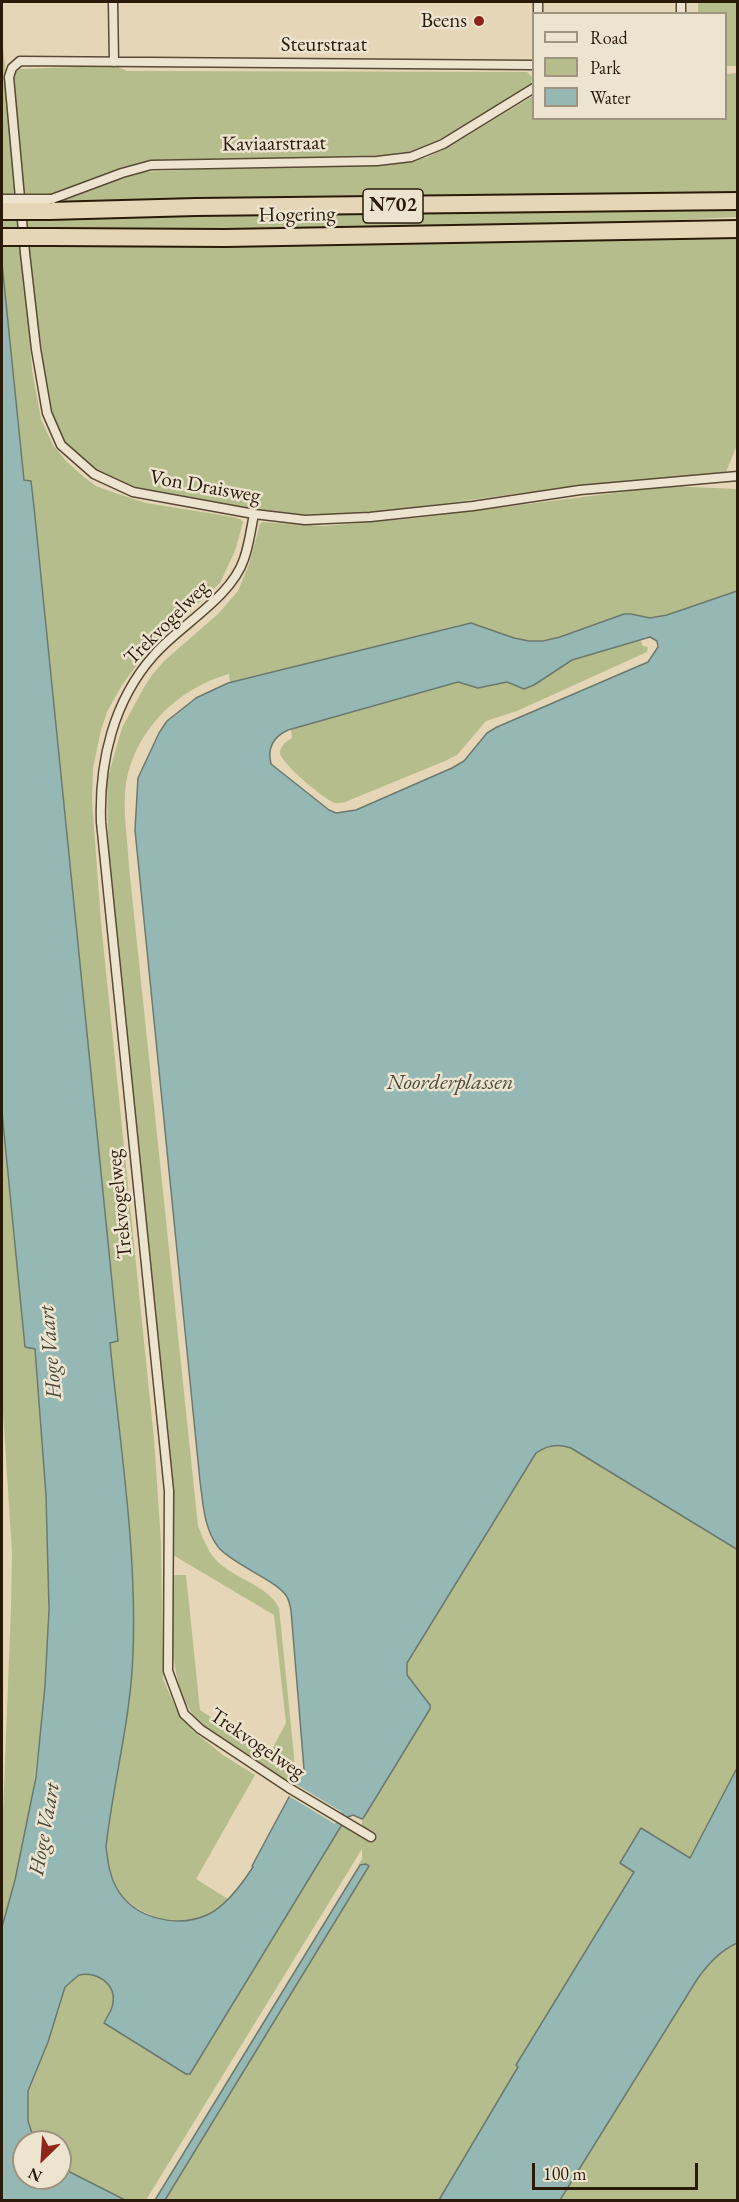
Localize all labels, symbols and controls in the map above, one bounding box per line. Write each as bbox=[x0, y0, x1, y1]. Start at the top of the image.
place label: Beens bbox=[421, 8, 467, 34]
legend bbox=[532, 12, 727, 120]
marker: Beens bbox=[472, 14, 486, 28]
text: Road bbox=[590, 26, 628, 49]
street label: Steurstraat bbox=[281, 32, 367, 58]
text: Park bbox=[590, 56, 621, 79]
text: Water bbox=[590, 86, 631, 109]
street label: Kaviaarstraat bbox=[222, 130, 326, 158]
road number: N702 bbox=[363, 189, 423, 223]
street label: Hogering bbox=[258, 202, 336, 228]
street label: Von Draisweg bbox=[148, 465, 262, 509]
street label: Trekvogelweg bbox=[119, 575, 215, 671]
water label: Noorderplassen bbox=[387, 1070, 513, 1096]
street label: Trekvogelweg bbox=[102, 1148, 138, 1260]
water label: Hoge Vaart bbox=[34, 1304, 68, 1400]
street label: Trekvogelweg bbox=[205, 1703, 309, 1785]
water label: Hoge Vaart bbox=[24, 1781, 66, 1877]
north arrow bbox=[12, 2130, 72, 2190]
scale bar bbox=[535, 2151, 702, 2189]
text: 100 m bbox=[543, 2162, 587, 2185]
text: N bbox=[25, 2163, 45, 2187]

